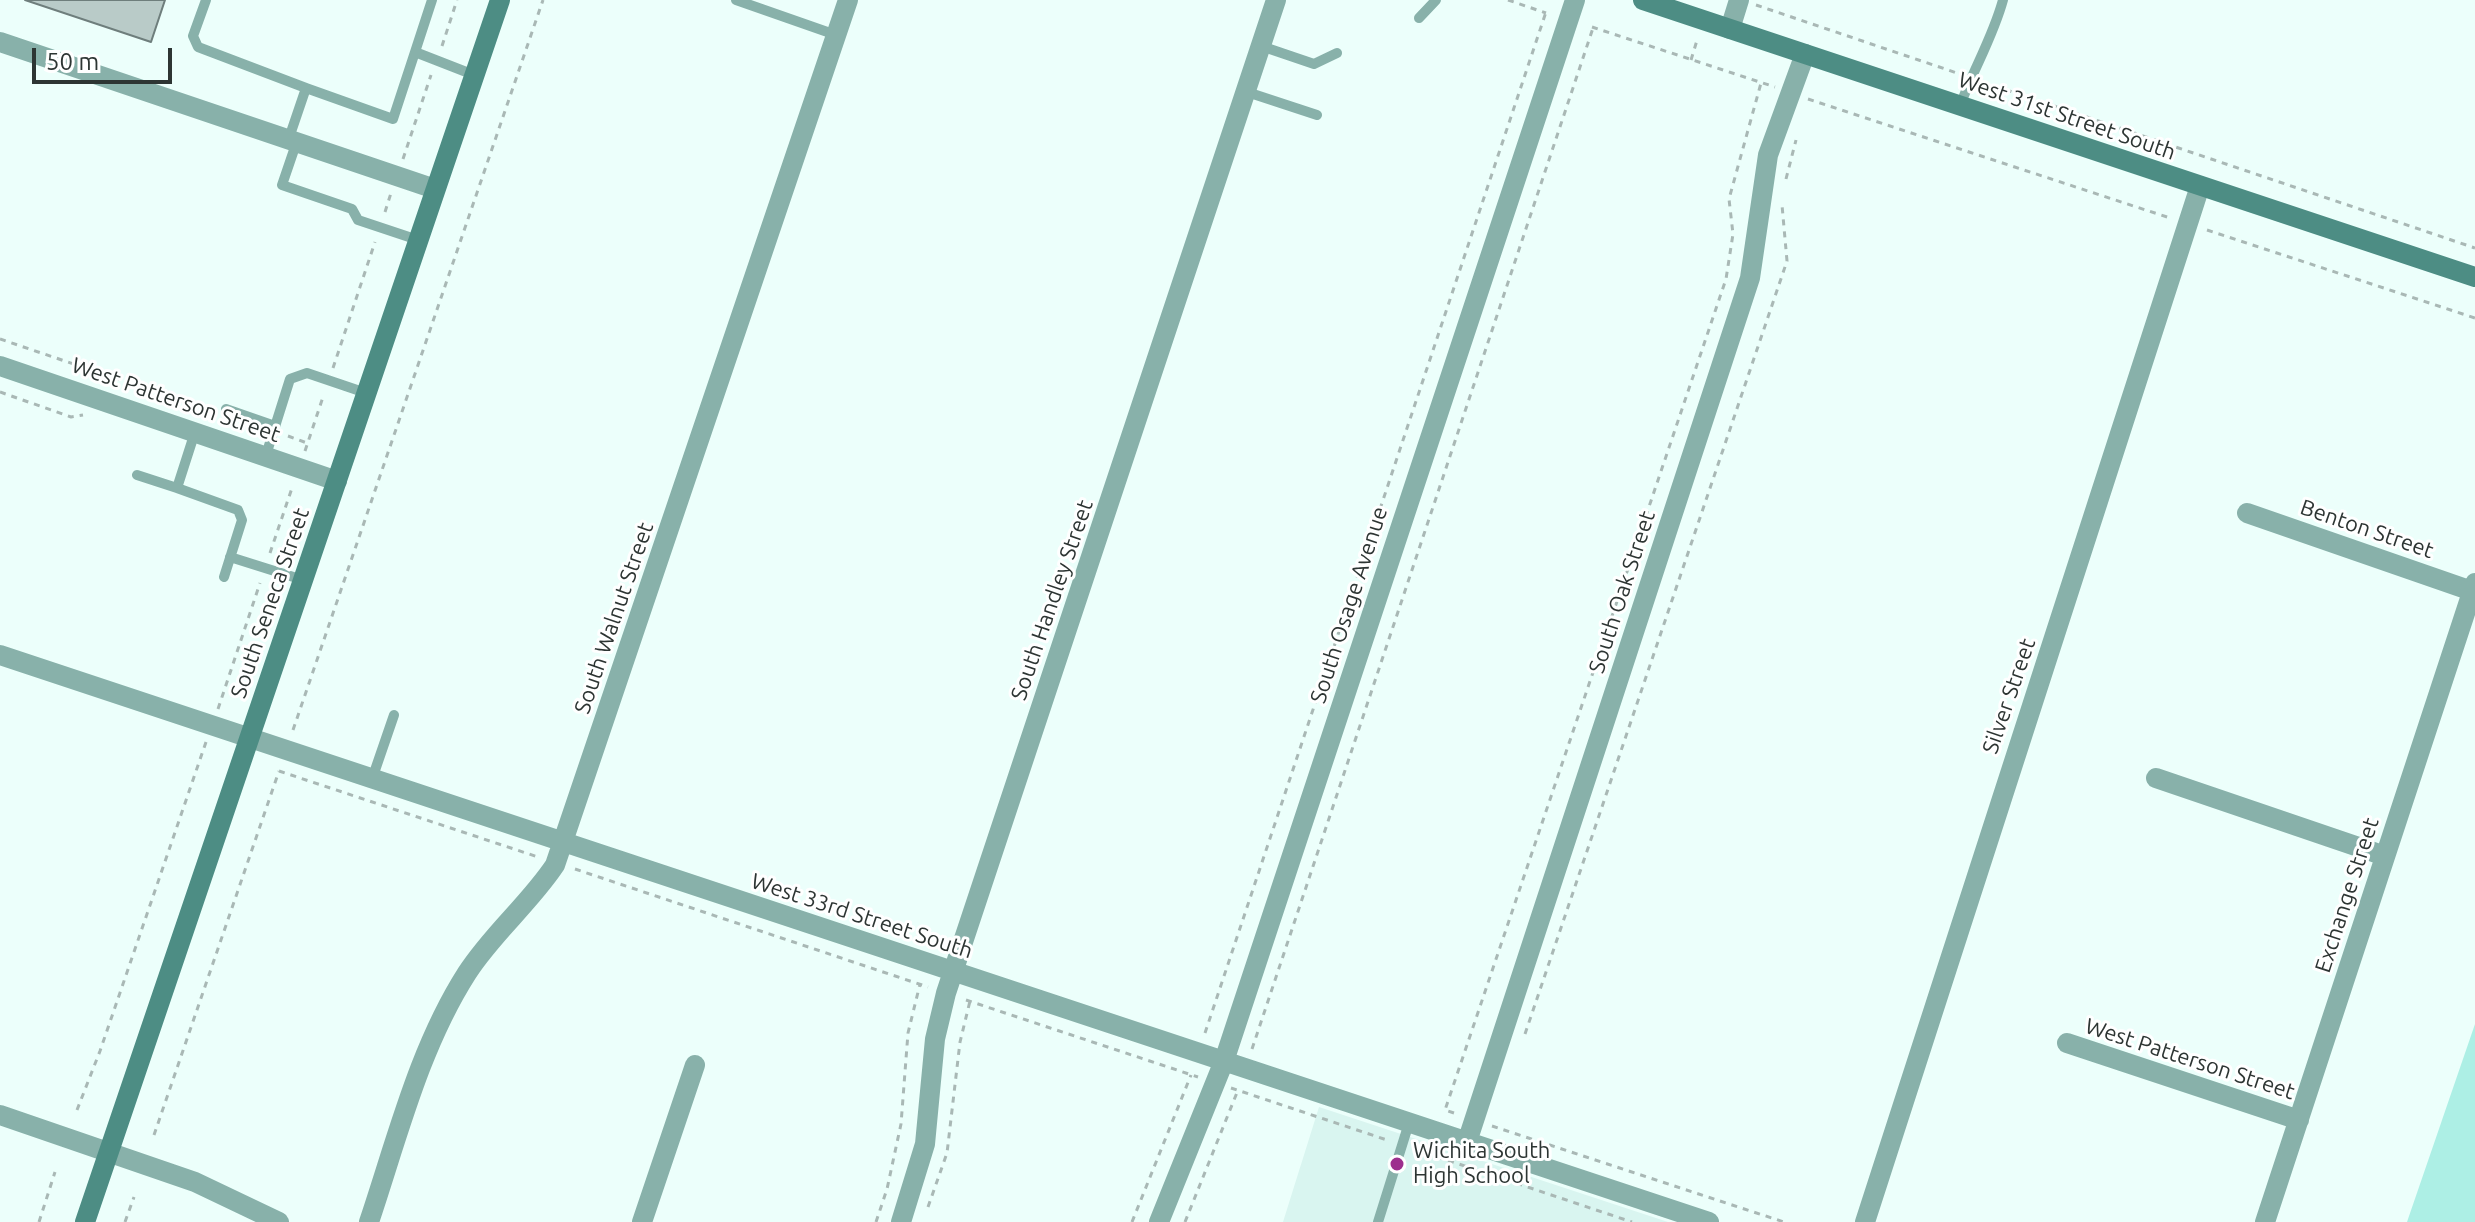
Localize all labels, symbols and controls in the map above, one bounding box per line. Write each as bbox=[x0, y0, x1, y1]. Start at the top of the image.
scale bar bbox=[36, 32, 176, 82]
text: 50 m bbox=[46, 48, 99, 75]
street label: West 31st Street South bbox=[1955, 66, 2179, 166]
street label: West Patterson Street bbox=[68, 352, 284, 448]
street label: Benton Street bbox=[2297, 494, 2437, 564]
street label: South Handley Street bbox=[1005, 496, 1099, 704]
street label: South Osage Avenue bbox=[1305, 503, 1393, 707]
street label: South Seneca Street bbox=[225, 504, 315, 702]
street label: South Oak Street bbox=[1583, 507, 1661, 677]
street label: South Walnut Street bbox=[569, 519, 659, 717]
street label: Silver Street bbox=[1977, 635, 2041, 757]
street label: Exchange Street bbox=[2310, 814, 2384, 976]
street label: West 33rd Street South bbox=[748, 868, 976, 964]
street label: West Patterson Street bbox=[2082, 1013, 2298, 1105]
place label: Wichita South High School bbox=[1413, 1138, 1550, 1190]
marker: Wichita South High School bbox=[1388, 1155, 1406, 1173]

